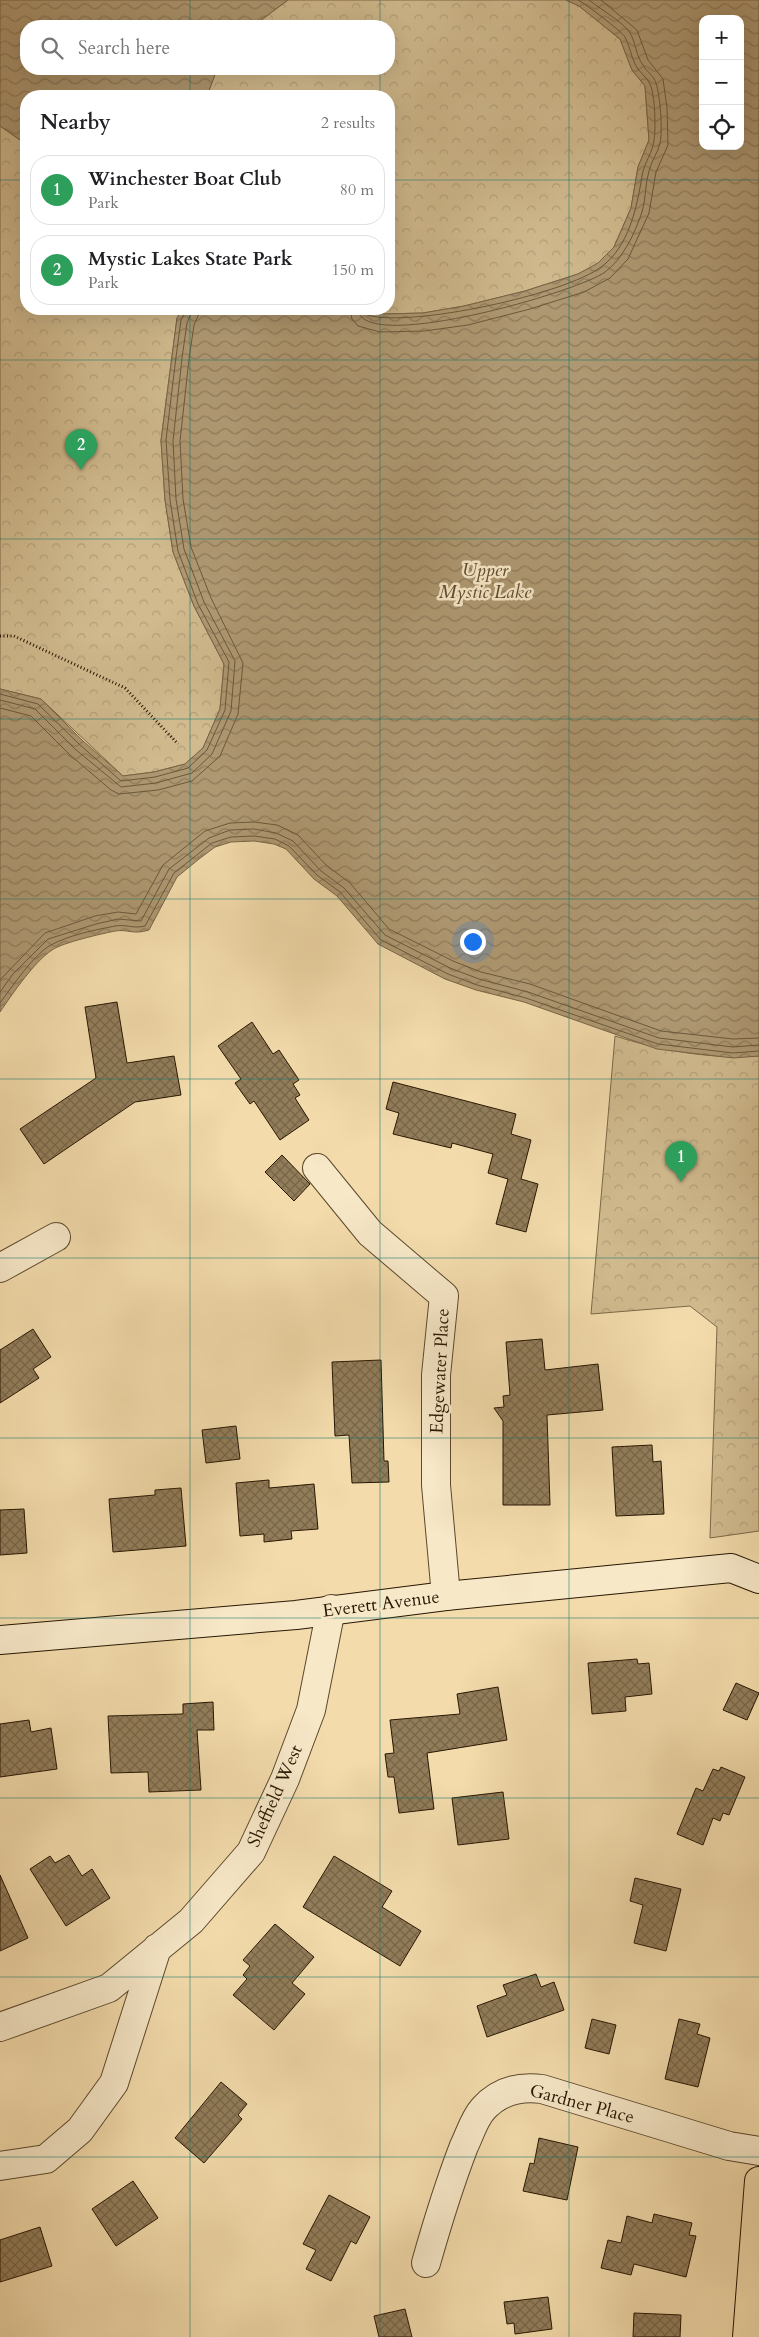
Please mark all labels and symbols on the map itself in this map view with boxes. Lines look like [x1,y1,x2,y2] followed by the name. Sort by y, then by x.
[65,429,97,470] pin: 2
[439,557,532,605] water label: Upper Mystic Lake
[460,929,486,955] your location
[665,1141,697,1182] pin: 1
[424,1308,456,1434] street label: Edgewater Place
[321,1584,441,1624] street label: Everett Avenue
[241,1741,309,1851] street label: Sheffield West
[527,2078,637,2130] street label: Gardner Place

